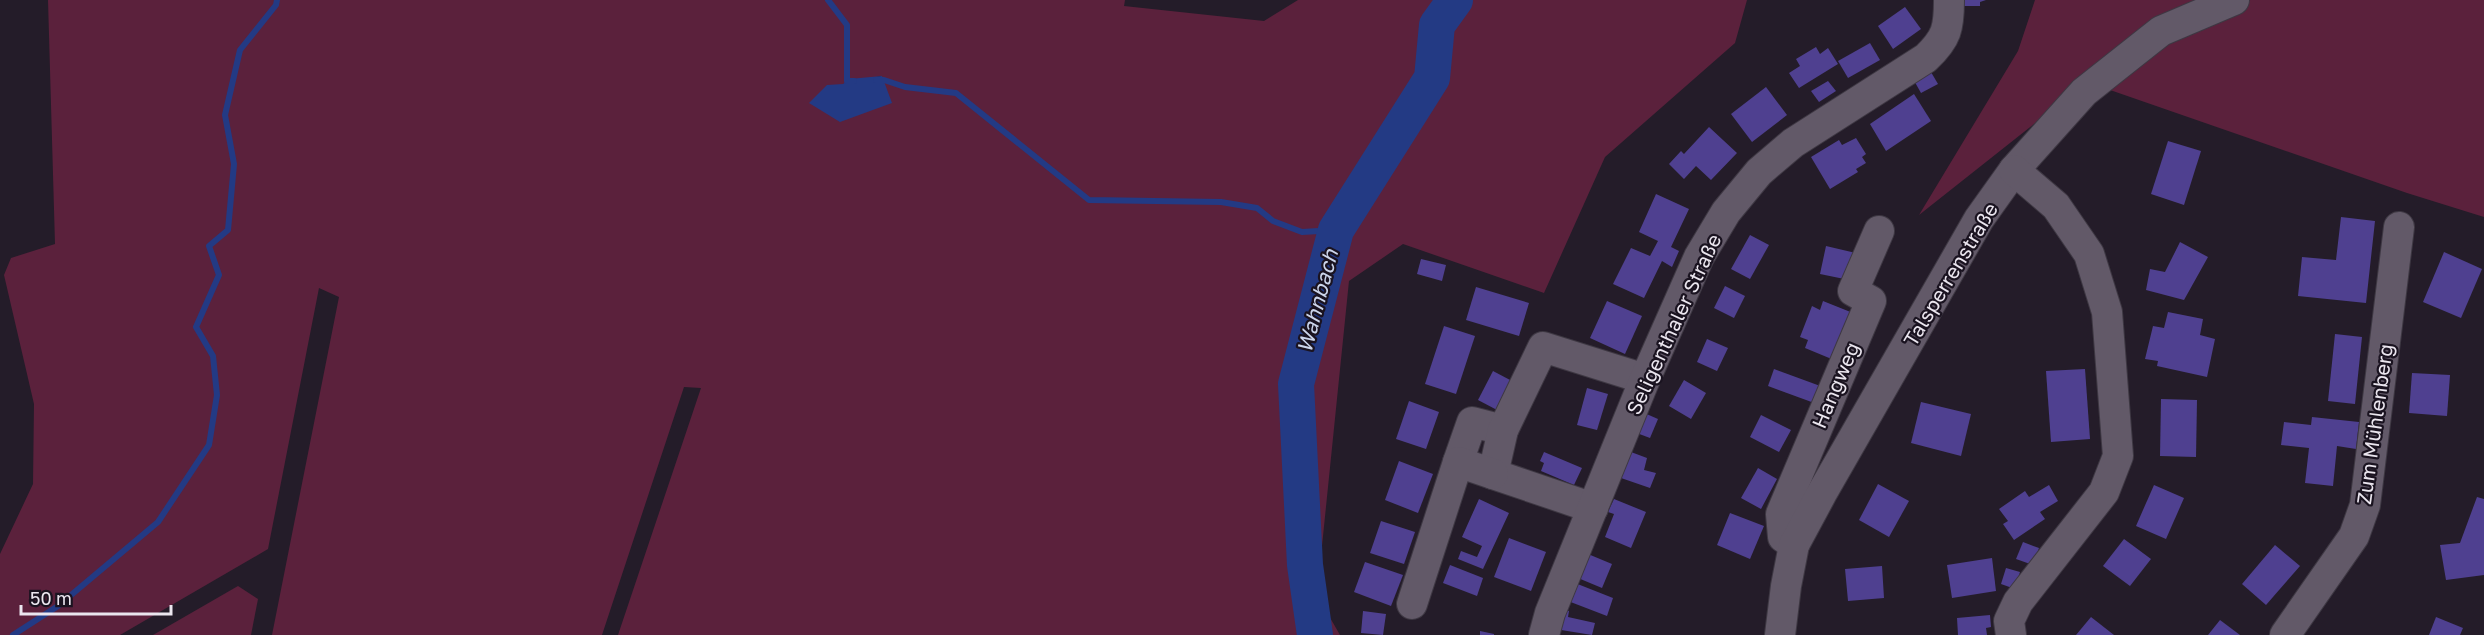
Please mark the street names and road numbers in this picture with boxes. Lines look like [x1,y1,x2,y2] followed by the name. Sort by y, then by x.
[1898,198,2002,350] street label: Talsperrenstraße
[1621,230,1725,418] street label: Seligenthaler Straße
[1806,338,1864,432] street label: Hangweg
[2351,342,2397,506] street label: Zum Mühlenberg

